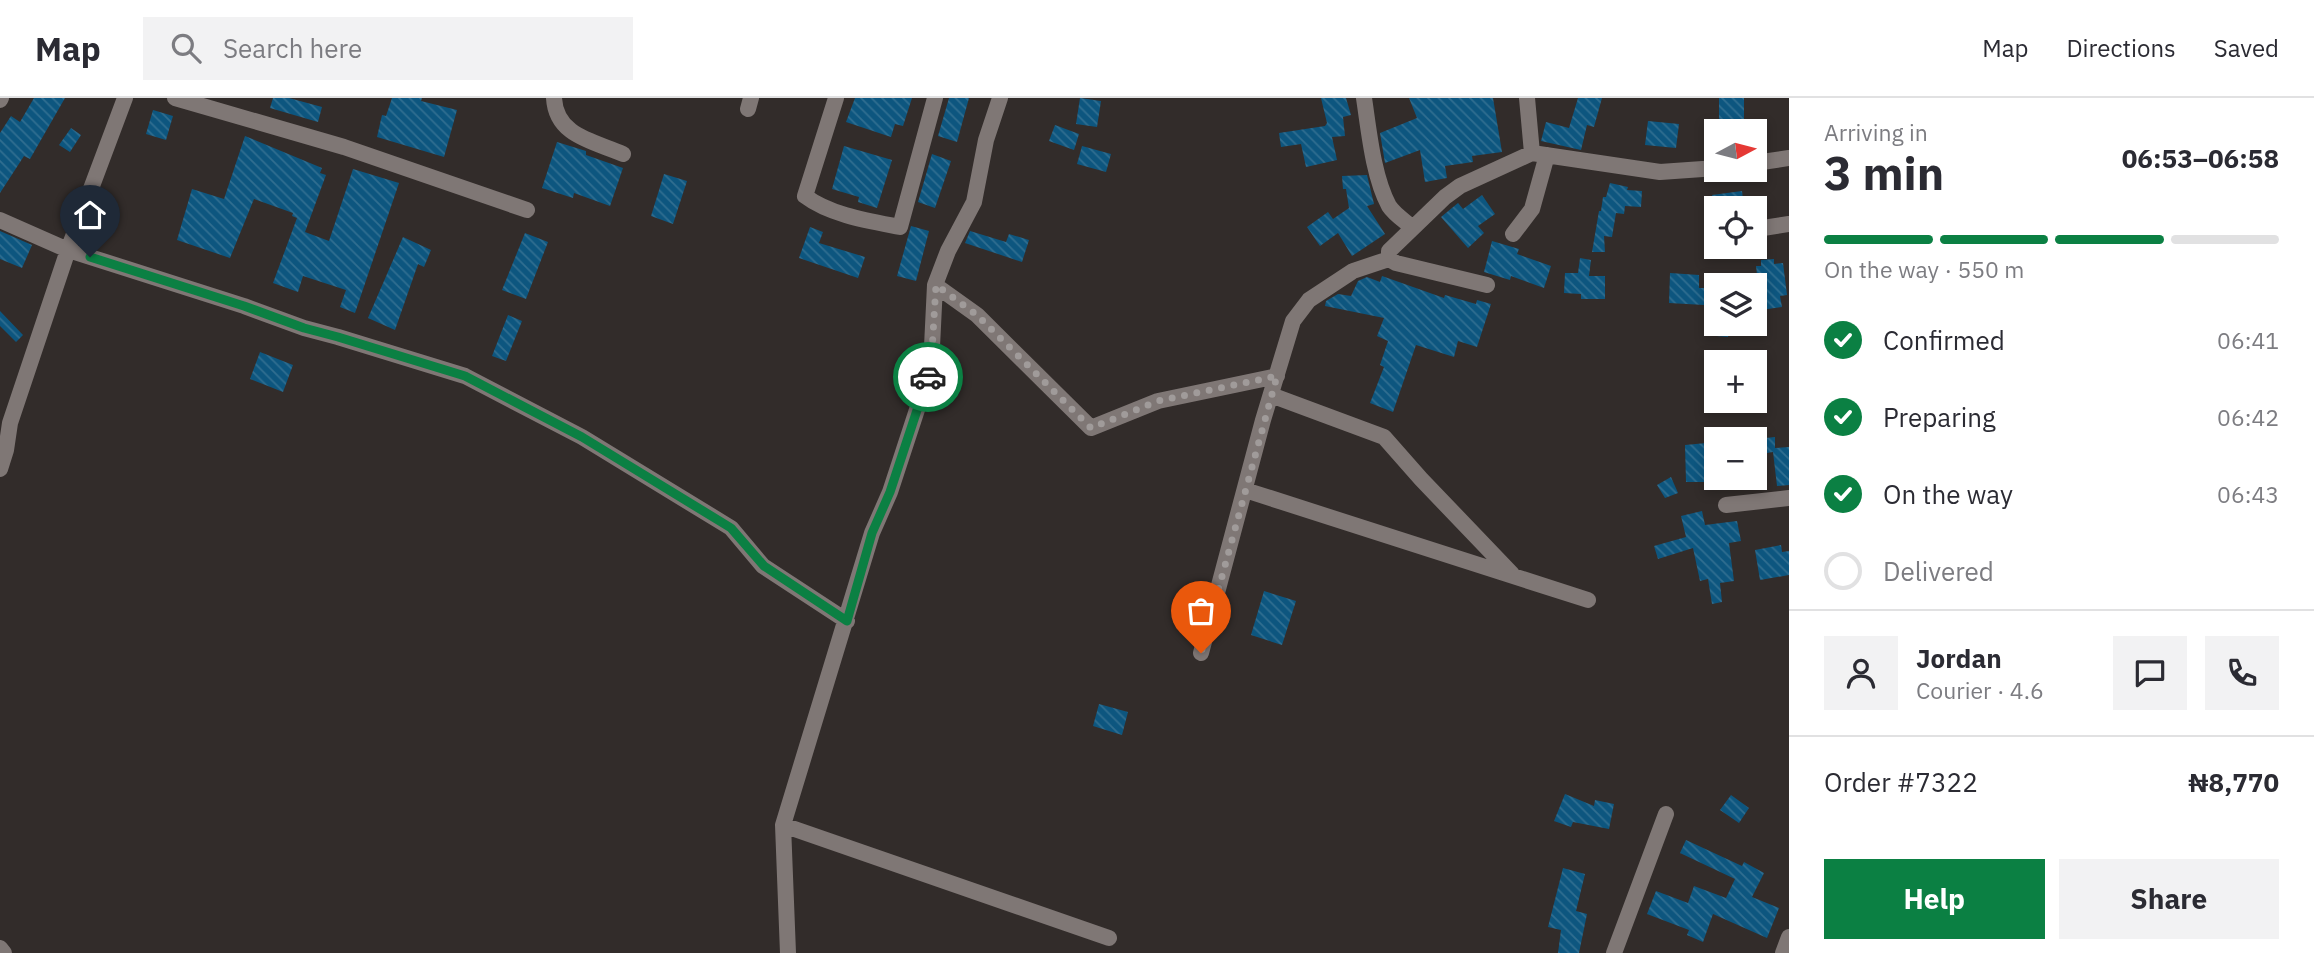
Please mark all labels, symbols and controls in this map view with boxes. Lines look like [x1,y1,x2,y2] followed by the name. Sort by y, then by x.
[143,17,633,80] search box
[35,27,101,70] text: Map
[167,29,205,67] icon: search
[223,31,362,65] text: Search here
[1982,32,2028,64] text: Map
[2066,32,2176,64] text: Directions
[2214,32,2279,64] text: Saved
[1824,117,1928,147] text: Arriving in
[1704,119,1768,182] north arrow
[1704,119,1767,490] map controls
[2122,141,2279,175] text: 06:53–06:58
[1824,143,1944,203] text: 3 min
[60,185,120,257] pin
[71,196,109,234] icon: home
[1704,196,1767,259] button: locate
[1824,254,2024,284] text: On the way · 550 m
[1704,273,1767,336] button: layers
[1824,321,1862,359] icon: check
[1883,323,2005,357] text: Confirmed
[2217,325,2279,355] text: 06:41
[893,342,963,412] courier
[1704,350,1767,413] button: +
[909,358,947,396] icon: car
[1824,398,1862,436] icon: check
[1883,400,1996,434] text: Preparing
[2217,402,2279,432] text: 06:42
[1704,427,1767,490] button: −
[1824,475,1862,513] icon: check
[1883,477,2013,511] text: On the way
[2217,479,2279,509] text: 06:43
[1883,554,1994,588] text: Delivered
[1171,581,1231,653] pin
[1182,592,1220,630] icon: bag
[1824,636,1898,710] button: person
[2113,636,2187,710] button: chat
[2205,636,2279,710] button: phone
[1916,641,2002,675] text: Jordan
[1916,675,2044,705] text: Courier · 4.6
[1824,765,1978,799] text: Order #7322
[2188,765,2279,799] text: ₦8,770
[1824,859,2045,939] button: Help
[2059,859,2279,939] button: Share

